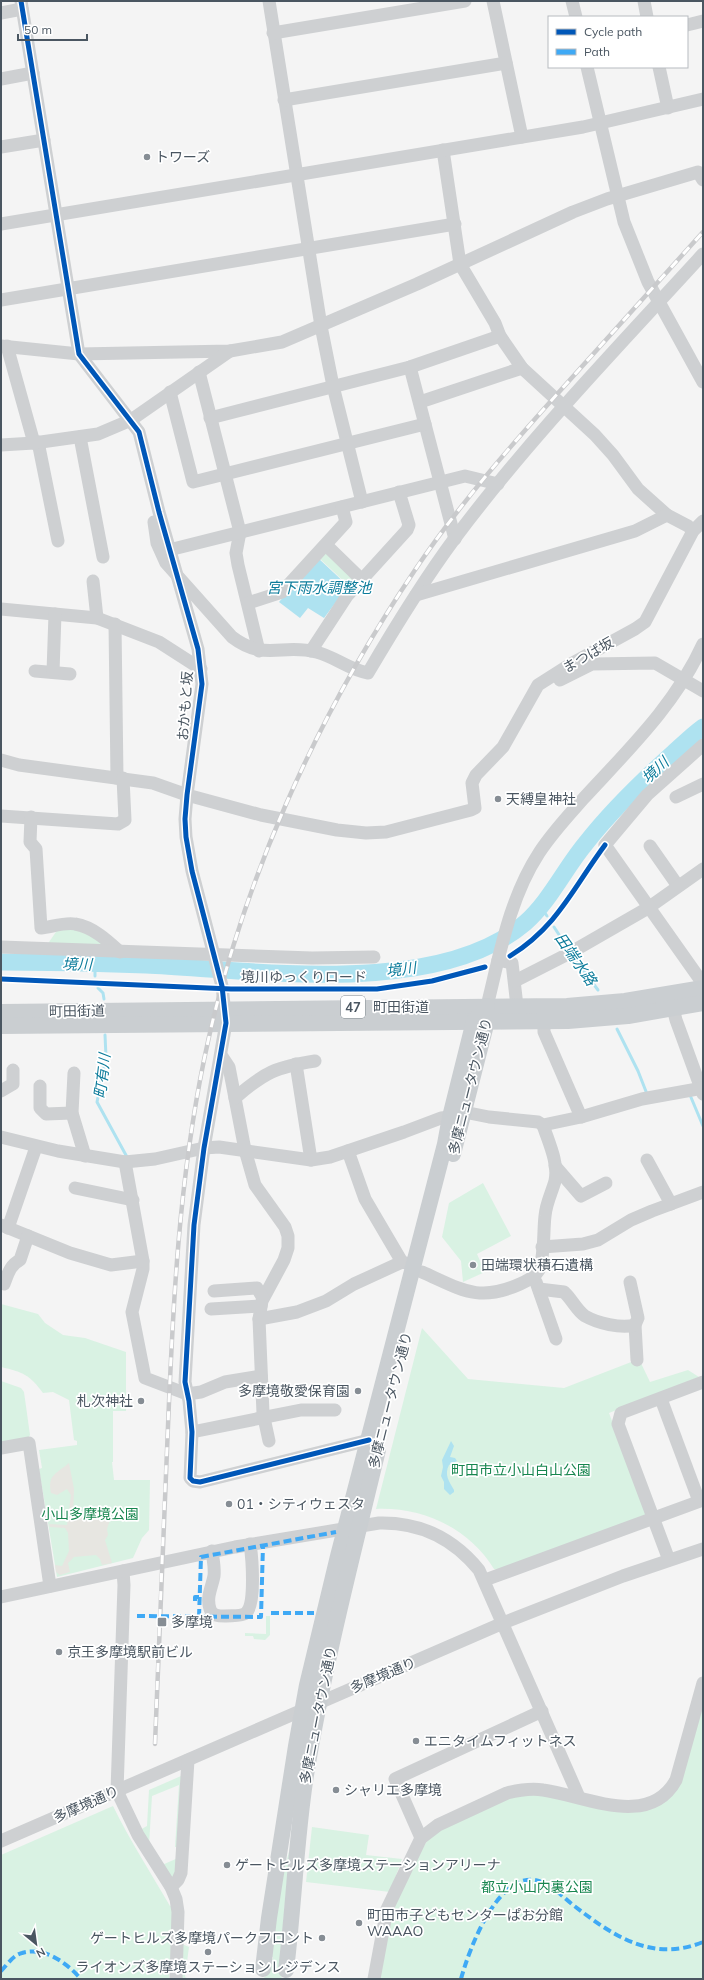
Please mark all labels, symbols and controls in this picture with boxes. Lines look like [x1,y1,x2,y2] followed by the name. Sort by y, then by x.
[18,16,87,42] scale bar
[548,16,688,68] legend
[24,22,52,37] text: 50 m
[584,24,642,39] text: Cycle path
[584,44,610,59] text: Path
[155,148,210,166] place label: トワーズ
[142,152,152,162] marker: トワーズ
[266,578,373,597] water label: 宮下雨水調整池
[559,633,617,677] street label: まつば坂
[174,671,196,741] street label: おかもと坂
[638,751,674,787] water label: 境川
[506,790,576,808] place label: 天縛皇神社
[493,794,503,804] marker: 天縛皇神社
[551,929,602,991] water label: 田端水路
[62,954,94,974] water label: 境川
[385,957,419,980] water label: 境川
[241,968,367,986] street label: 境川ゆっくりロード
[341,996,365,1018] road number: 47
[373,998,429,1016] street label: 町田街道
[49,1002,105,1020] street label: 町田街道
[444,1016,496,1156] street label: 多摩ニュータウン通り
[90,1051,114,1099] water label: 町有川
[481,1256,593,1274] place label: 田端環状積石遺構
[468,1260,478,1270] marker: 田端環状積石遺構
[364,1330,416,1470] street label: 多摩ニュータウン通り
[238,1382,350,1400] place label: 多摩境敬愛保育園
[353,1386,363,1396] marker: 多摩境敬愛保育園
[77,1392,133,1410] place label: 札次神社
[136,1396,146,1406] marker: 札次神社
[451,1461,591,1479] park label: 町田市立小山白山公園
[237,1495,365,1513] place label: 01・シティウェスタ
[224,1499,234,1509] marker: 01・シティウェスタ
[41,1505,139,1523] park label: 小山多摩境公園
[171,1613,213,1631] place label: 多摩境
[156,1616,168,1628] marker: 多摩境
[67,1643,193,1661] place label: 京王多摩境駅前ビル
[296,1645,340,1785] street label: 多摩ニュータウン通り
[54,1647,64,1657] marker: 京王多摩境駅前ビル
[347,1653,419,1697] street label: 多摩境通り
[424,1732,577,1750] place label: エニタイムフィットネス
[411,1736,421,1746] marker: エニタイムフィットネス
[344,1781,442,1799] place label: シャリエ多摩境
[50,1782,122,1826] street label: 多摩境通り
[331,1785,341,1795] marker: シャリエ多摩境
[235,1856,501,1874] place label: ゲートヒルズ多摩境ステーションアリーナ
[222,1860,232,1870] marker: ゲートヒルズ多摩境ステーションアリーナ
[481,1878,593,1896] park label: 都立小山内裏公園
[367,1906,563,1940] place label: 町田市子どもセンターぱお分館 WAAAO
[354,1918,364,1928] marker: 町田市子どもセンターぱお分館 WAAAO
[16,1924,56,1964] north arrow
[90,1929,314,1947] place label: ゲートヒルズ多摩境パークフロント
[317,1933,327,1943] marker: ゲートヒルズ多摩境パークフロント
[34,1945,48,1961] text: N
[203,1947,213,1957] marker: ライオンズ多摩境ステーションレジデンス
[75,1958,341,1976] place label: ライオンズ多摩境ステーションレジデンス

